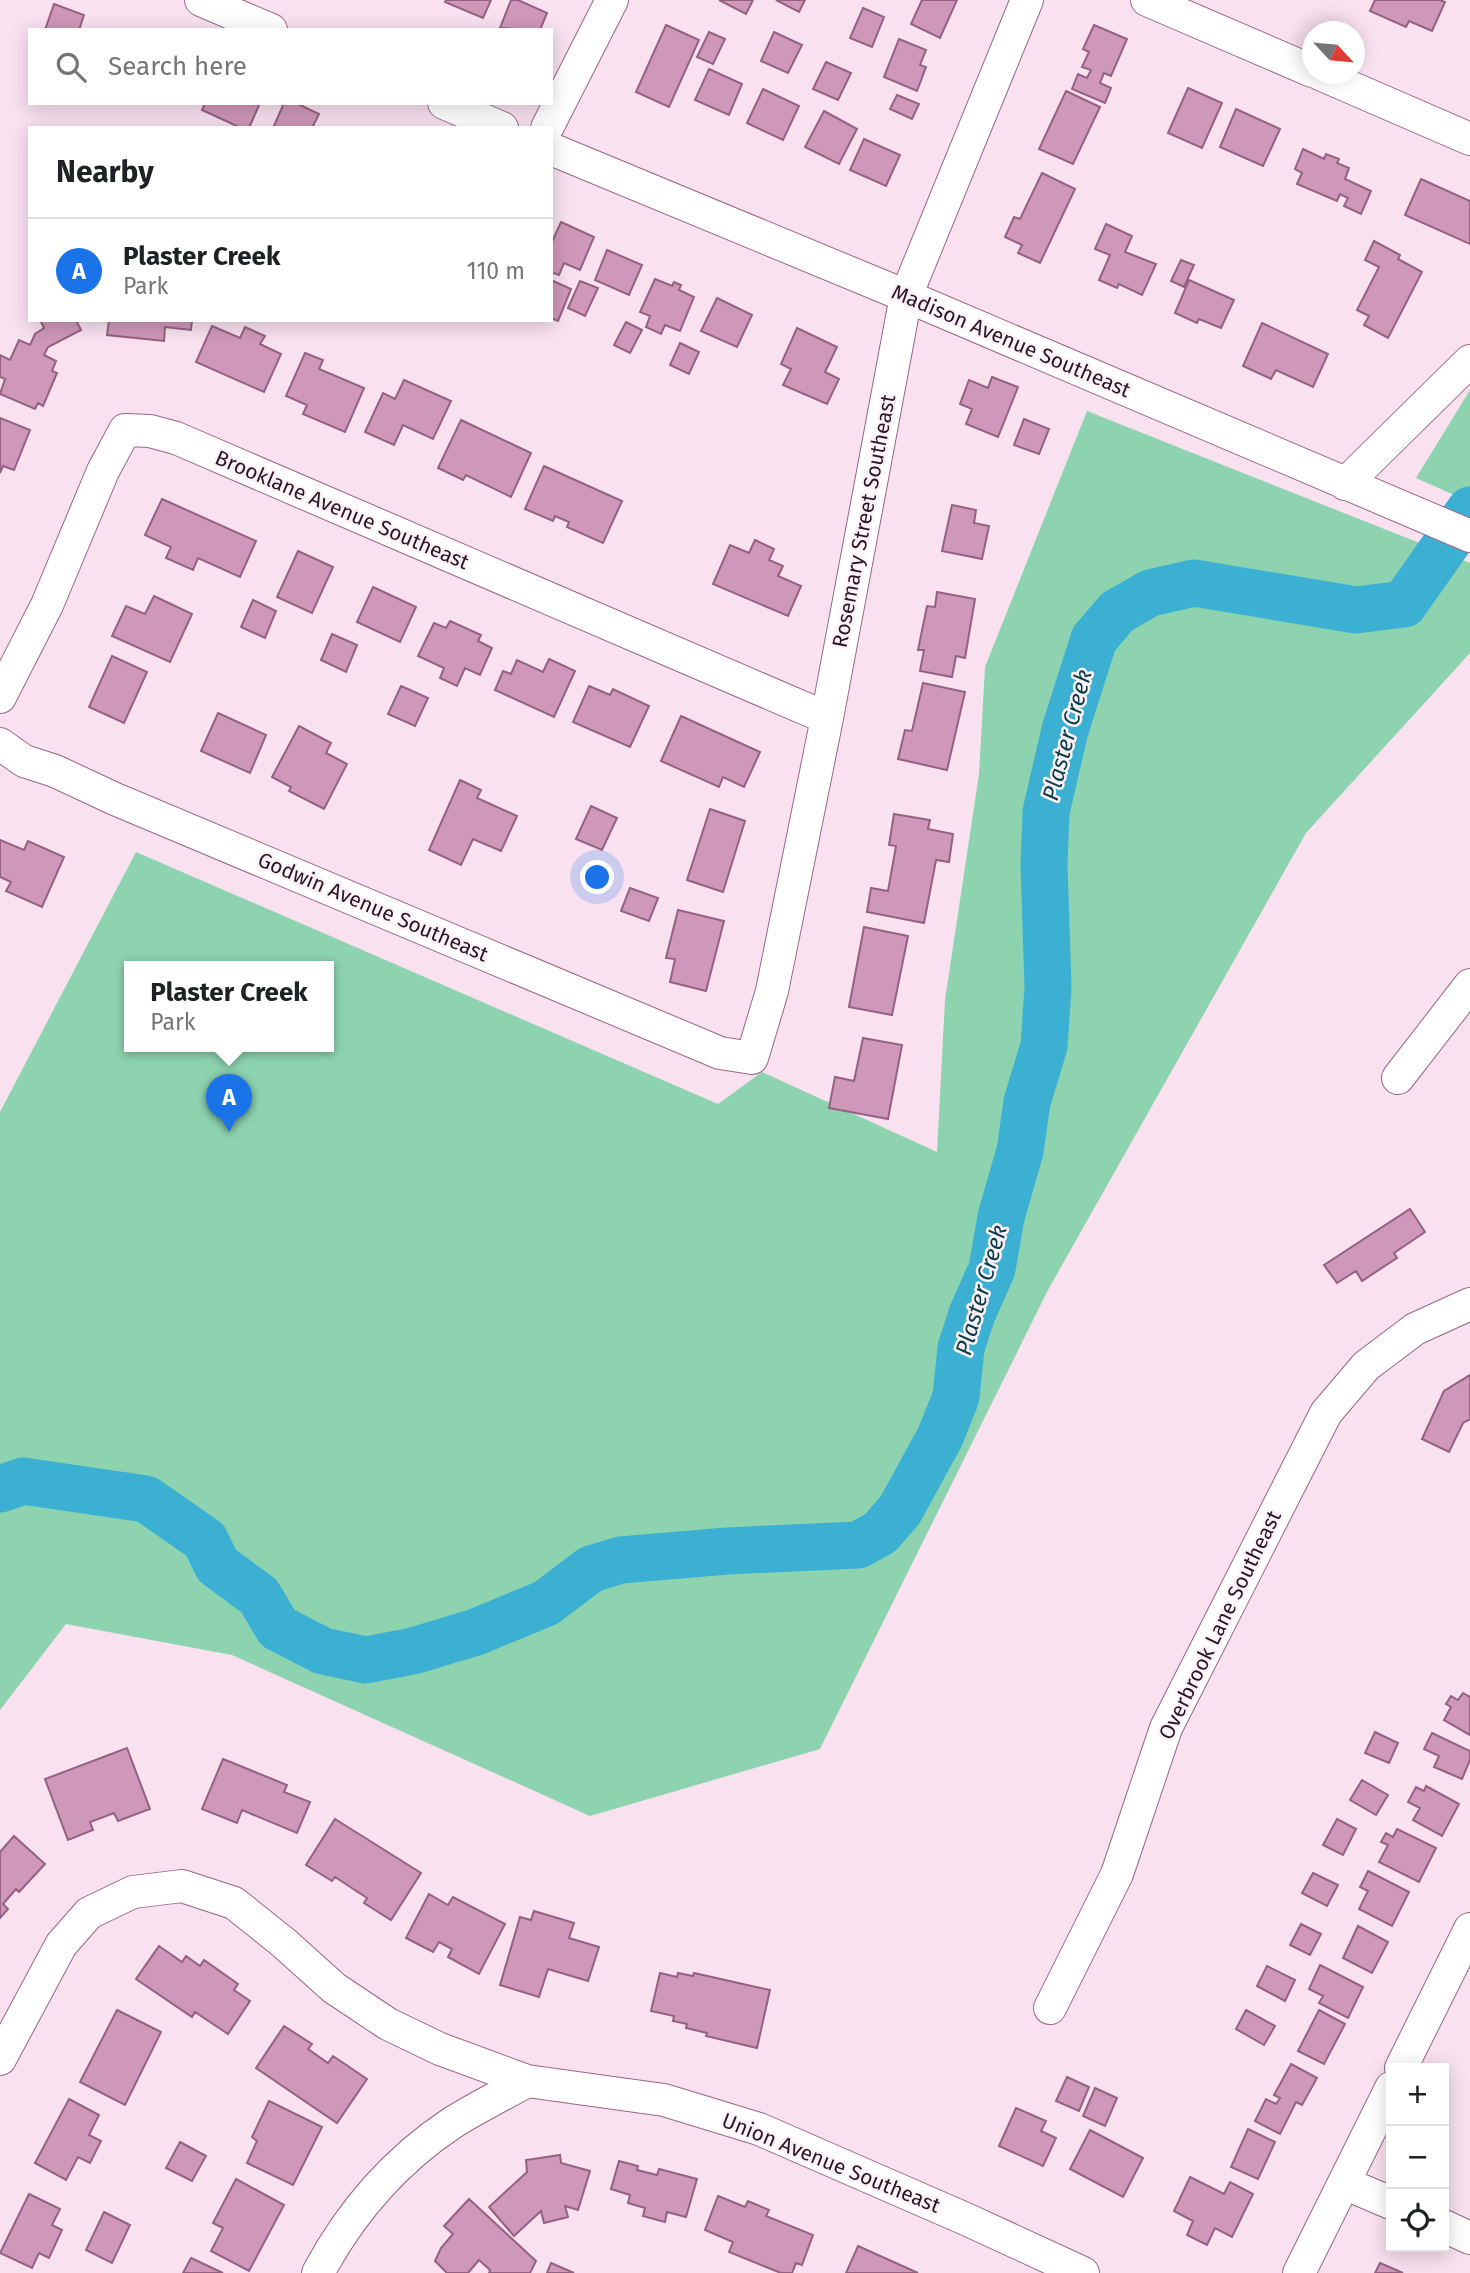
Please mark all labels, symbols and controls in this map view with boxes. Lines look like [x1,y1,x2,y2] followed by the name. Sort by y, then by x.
[1302,21,1365,84] north arrow
[28,28,553,105] search box
[52,48,90,86] icon: search
[108,51,247,82] text: Search here
[56,154,154,190] text: Nearby
[123,241,280,272] text: Plaster Creek
[72,257,86,285] text: A
[467,257,525,285] text: 110 m
[123,272,168,300] text: Park
[888,279,1135,403] street label: Madison Avenue Southeast
[827,392,901,650] street label: Rosemary Street Southeast
[211,445,473,576] street label: Brooklane Avenue Southeast
[1036,667,1098,803] water label: Plaster Creek
[254,847,493,968] street label: Godwin Avenue Southeast
[580,860,614,894] your location
[124,961,334,1052] popup
[150,977,308,1008] text: Plaster Creek
[150,1008,196,1036] text: Park
[206,1074,252,1132] pin: A
[949,1222,1013,1358] water label: Plaster Creek
[1153,1506,1287,1744] street label: Overbrook Lane Southeast
[1386,2063,1449,2252] map controls
[1386,2063,1449,2126] button: +
[718,2107,944,2219] street label: Union Avenue Southeast
[1386,2126,1449,2189] button: −
[1386,2189,1449,2252] button: locate

